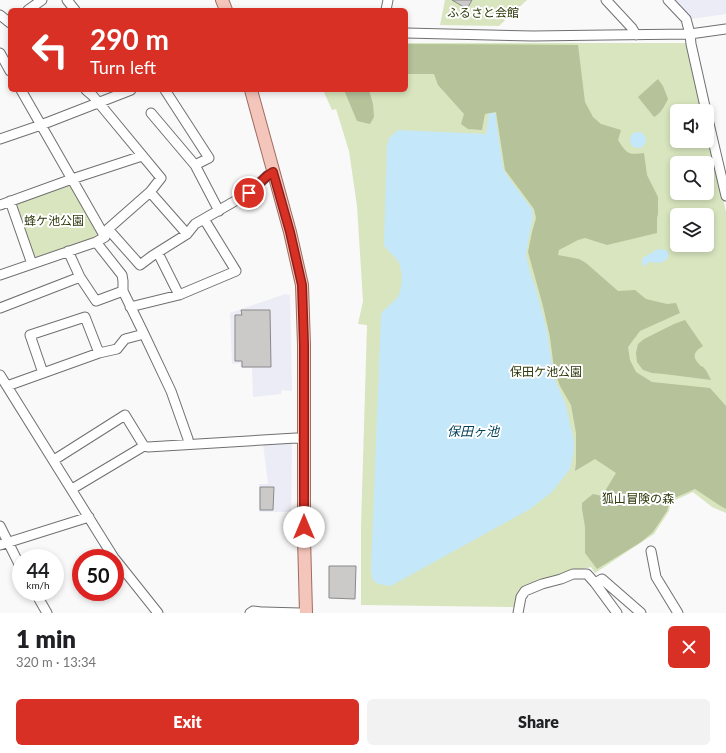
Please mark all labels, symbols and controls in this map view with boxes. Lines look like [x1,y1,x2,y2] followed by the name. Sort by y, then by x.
[447,5,519,20] park label: ふるさと会館
[90,22,169,56] text: 290 m
[24,24,76,76] icon: left
[90,56,156,78] text: Turn left
[670,104,714,252] map controls
[670,104,714,148] button: sound
[670,156,714,200] button: search
[232,176,266,210] pin
[238,182,260,204] icon: arrive
[670,208,714,252] button: layers
[24,213,84,228] park label: 蜂ケ池公園
[510,364,582,379] park label: 保田ケ池公園
[447,423,501,439] water label: 保田ヶ池
[602,491,674,506] park label: 狐山冒険の森
[283,506,325,548] position arrow
[72,549,124,601] speed limit sign: 50
[26,558,50,582] text: 44
[26,579,50,591] text: km/h
[16,624,76,653] text: 1 min
[668,626,710,668] button: close
[16,654,96,670] text: 320 m · 13:34
[16,699,359,745] button: Exit
[367,699,710,745] button: Share

